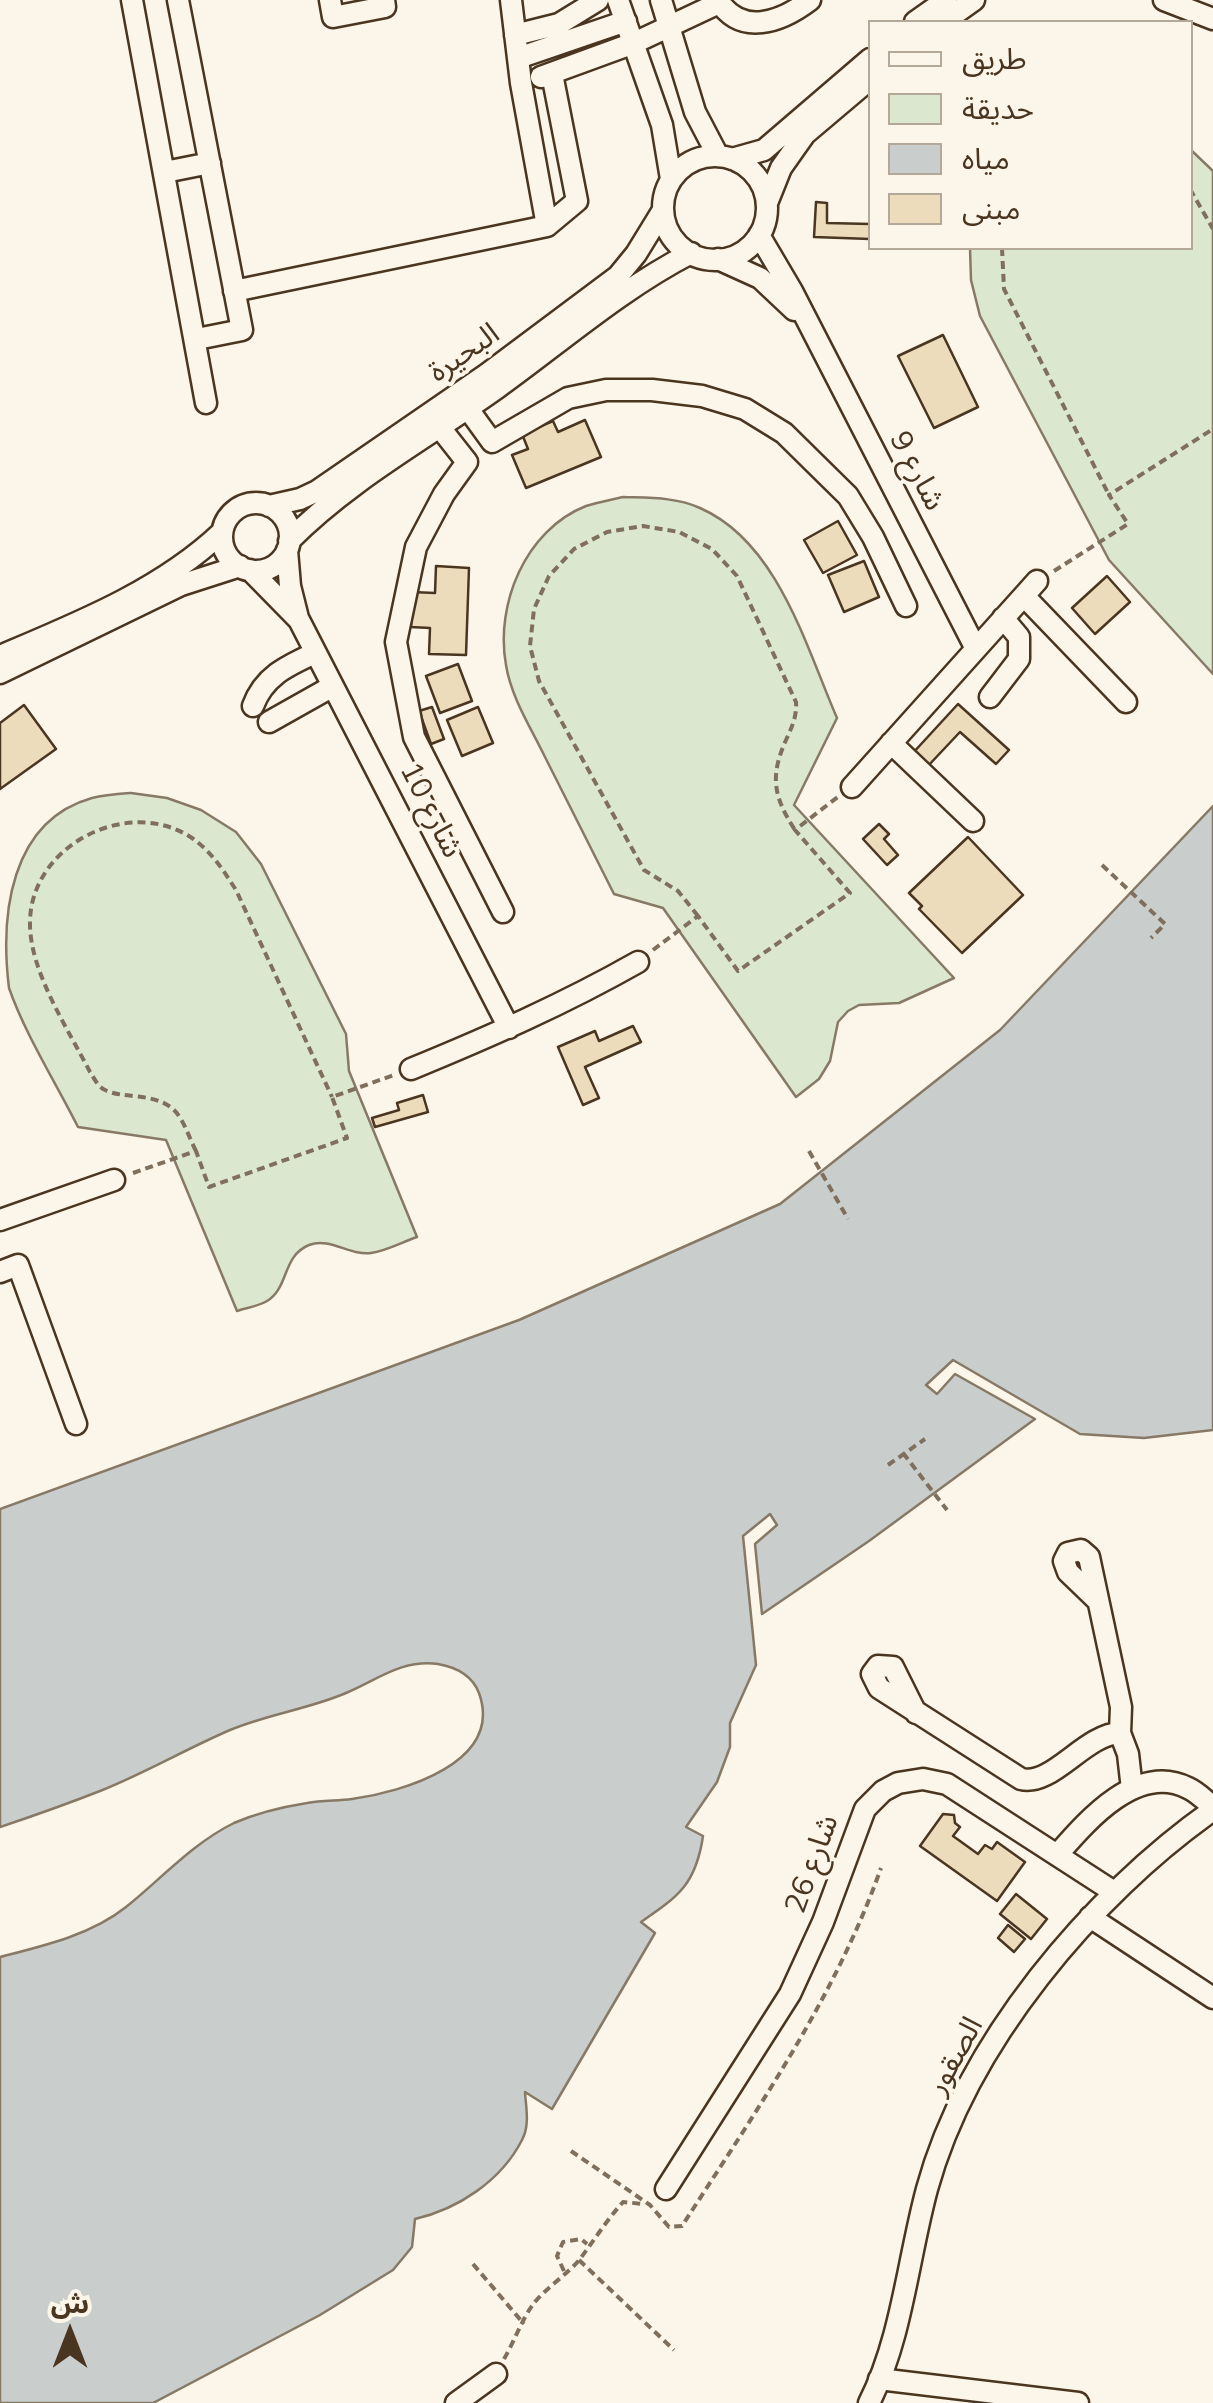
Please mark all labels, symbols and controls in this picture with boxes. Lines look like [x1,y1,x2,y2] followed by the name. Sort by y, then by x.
[868,20,1193,250] legend
[962,39,1027,77] text: طريق
[962,89,1034,127] text: حديقة
[962,139,1010,177] text: مياه
[962,189,1020,227] text: مبنى
[422,316,506,390] street label: البحيرة
[881,425,953,517] street label: شارع 9
[392,756,470,864] street label: شارع 10
[778,1810,846,1918] street label: شارع 26
[919,2011,991,2101] street label: الصقور
[20,2283,120,2383] north arrow
[51,2285,89,2320] text: ش

